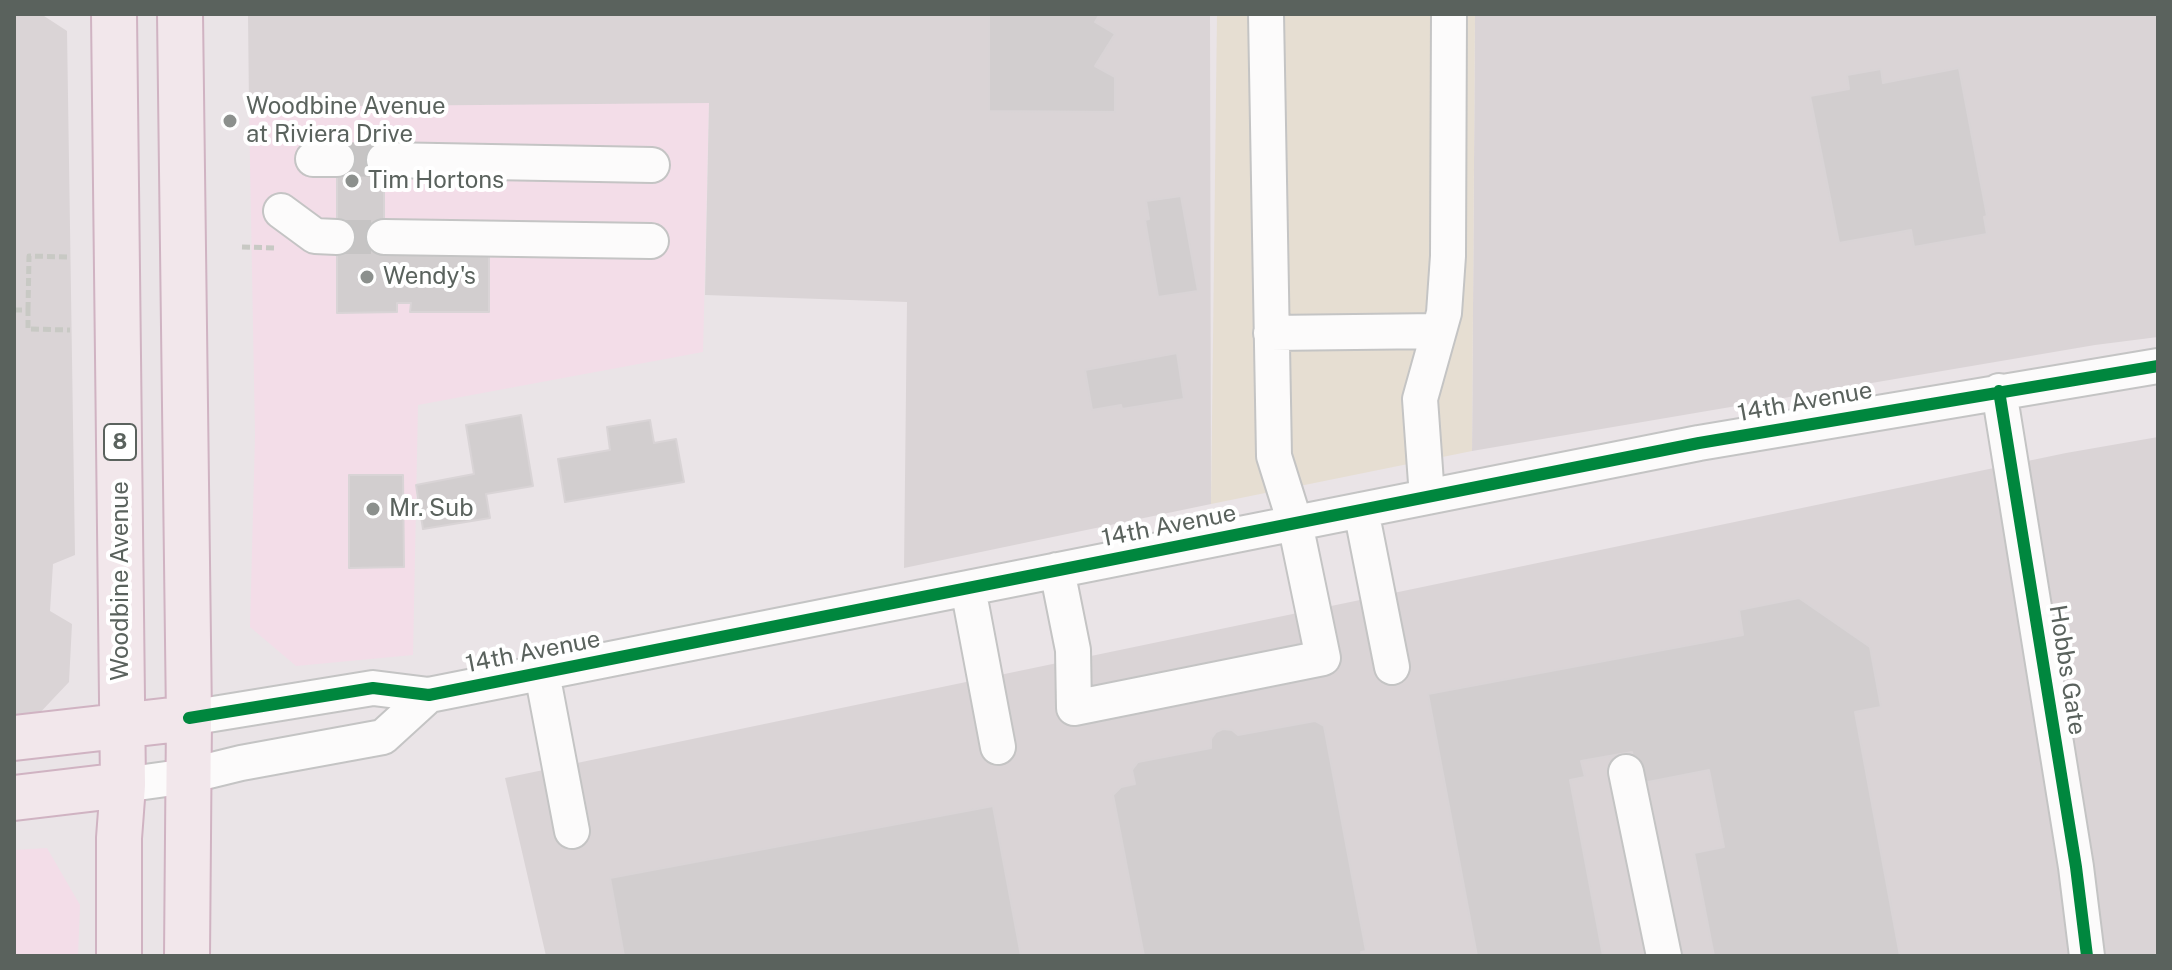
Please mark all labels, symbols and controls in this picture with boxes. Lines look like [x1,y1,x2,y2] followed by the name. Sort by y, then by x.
[246,93,446,149] place label: Woodbine Avenue at Riviera Drive
[221,112,239,130] marker: Woodbine Avenue at Riviera Drive
[368,167,504,195] place label: Tim Hortons
[343,172,361,190] marker: Tim Hortons
[383,263,476,291] place label: Wendy's
[358,268,376,286] marker: Wendy's
[1735,376,1875,428] street label: 14th Avenue
[104,424,136,460] road number: 8
[107,481,135,681] street label: Woodbine Avenue
[389,495,474,523] place label: Mr. Sub
[1099,499,1239,553] street label: 14th Avenue
[364,500,382,518] marker: Mr. Sub
[2043,603,2091,737] street label: Hobbs Gate
[463,625,603,679] street label: 14th Avenue

